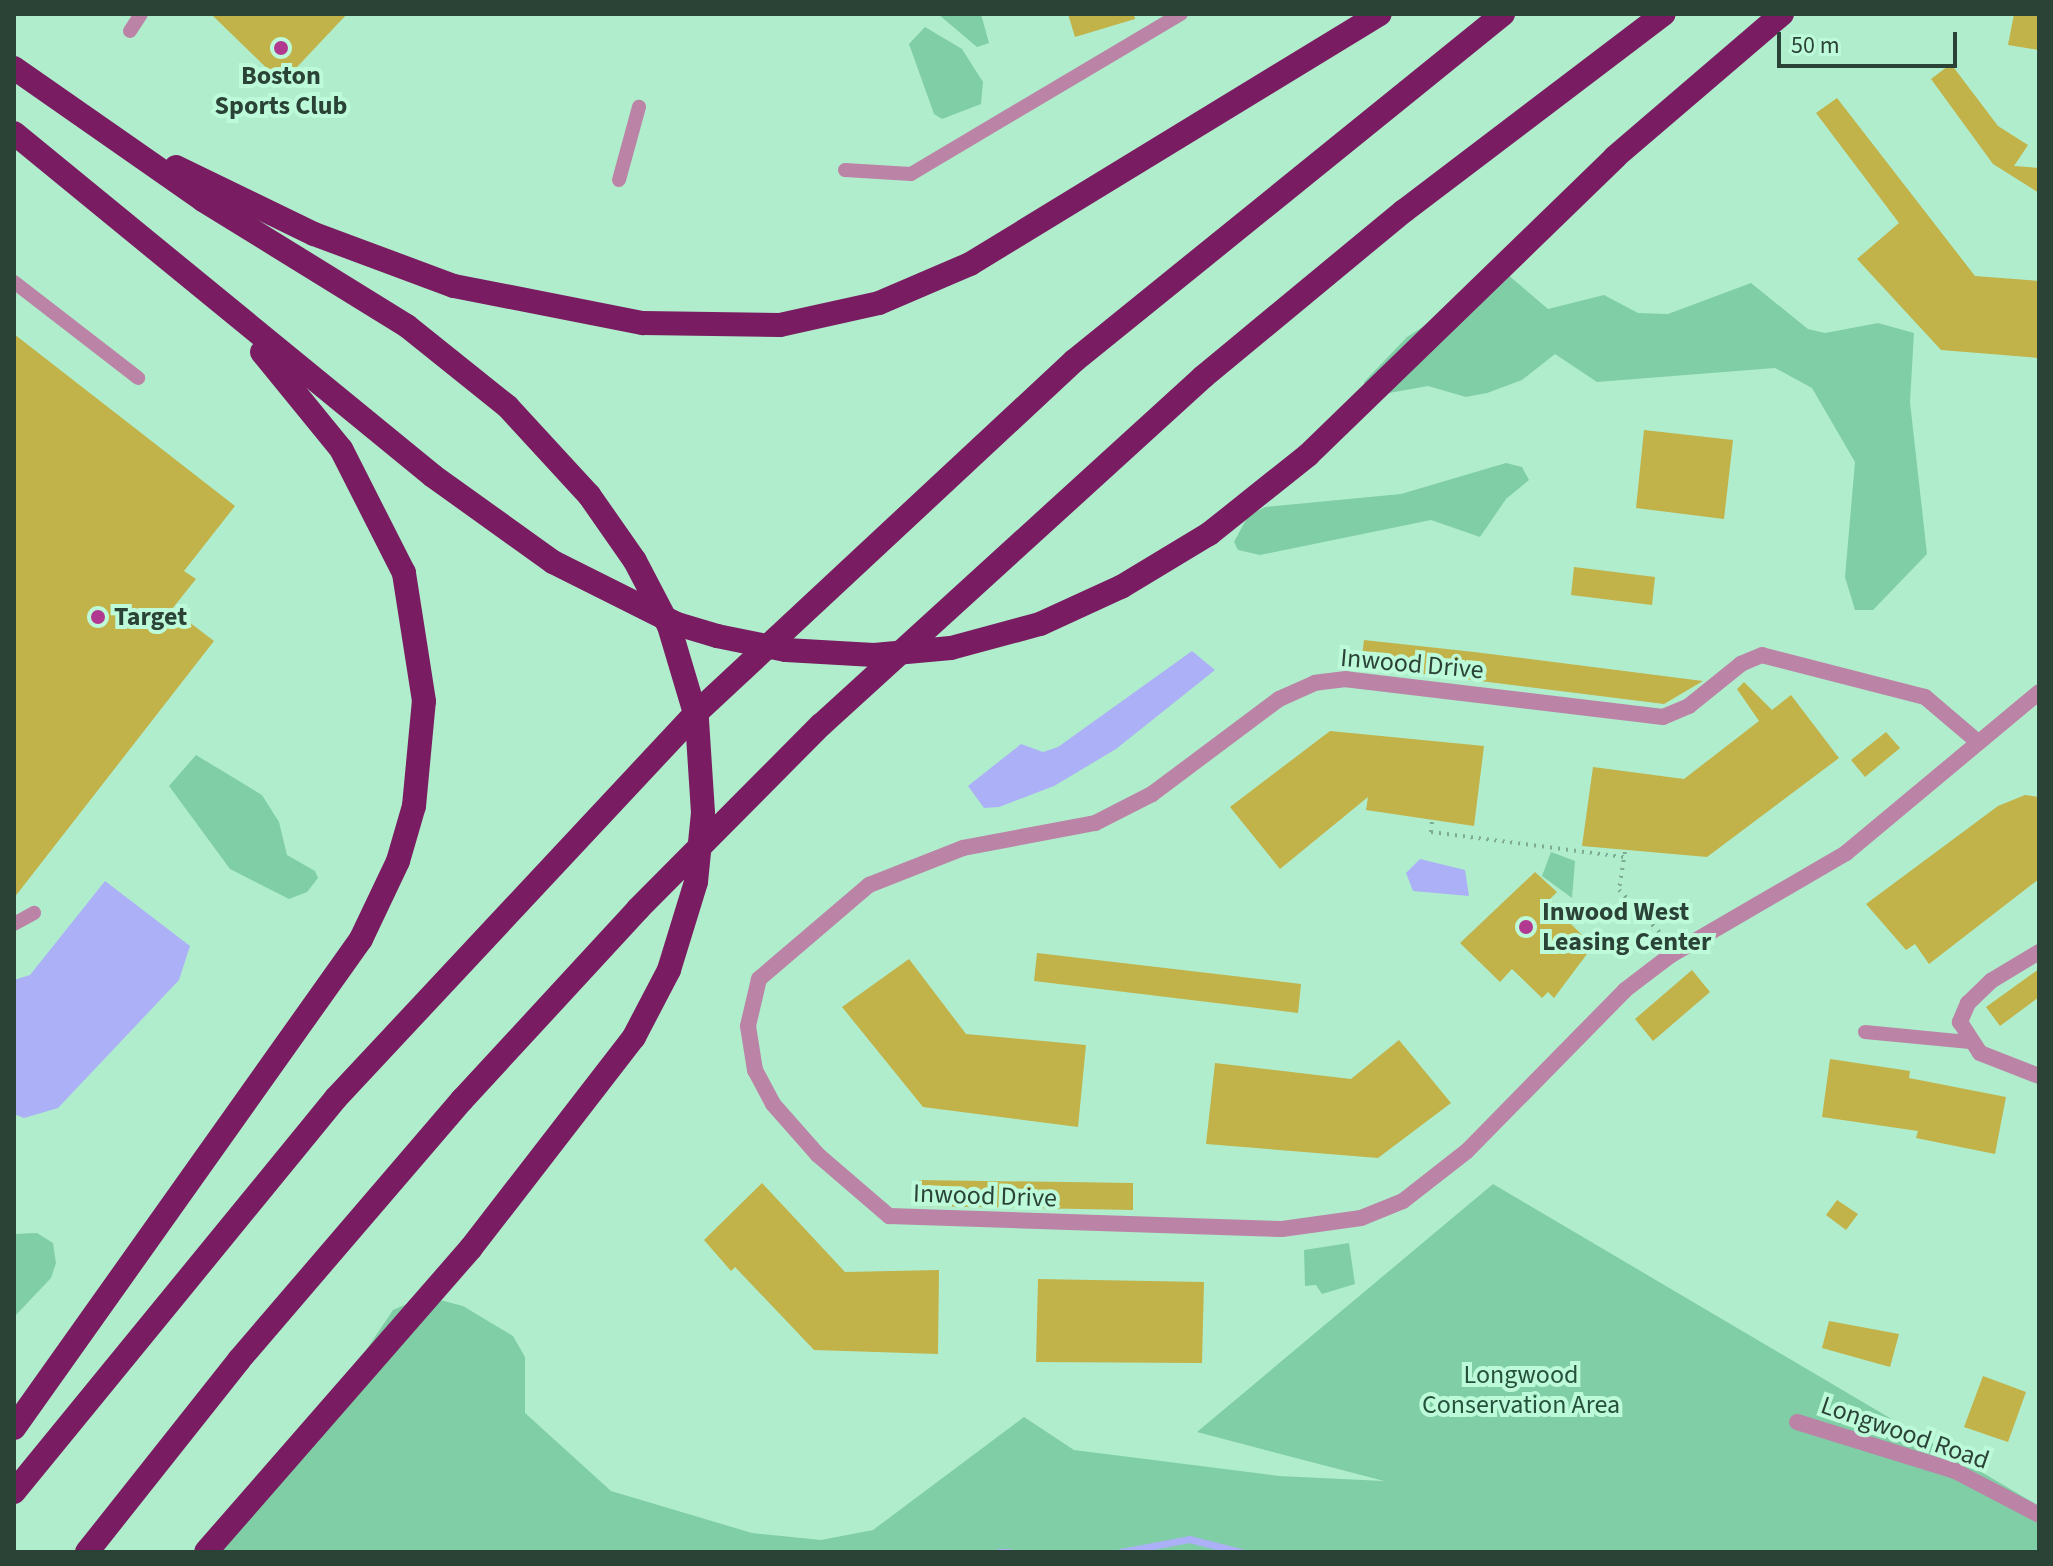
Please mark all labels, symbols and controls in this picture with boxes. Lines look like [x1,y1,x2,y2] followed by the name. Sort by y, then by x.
[1781,16,1961,66] scale bar
[1791,28,1840,63] text: 50 m
[272,39,290,57] marker: Boston Sports Club
[215,60,347,122] place label: Boston Sports Club
[114,601,187,633] place label: Target
[89,608,107,626] marker: Target
[1339,642,1485,686] street label: Inwood Drive
[1542,896,1711,958] place label: Inwood West Leasing Center
[1517,918,1535,936] marker: Inwood West Leasing Center
[913,1178,1057,1214] street label: Inwood Drive
[1422,1359,1620,1420] park label: Longwood Conservation Area
[1817,1390,1993,1476] street label: Longwood Road

